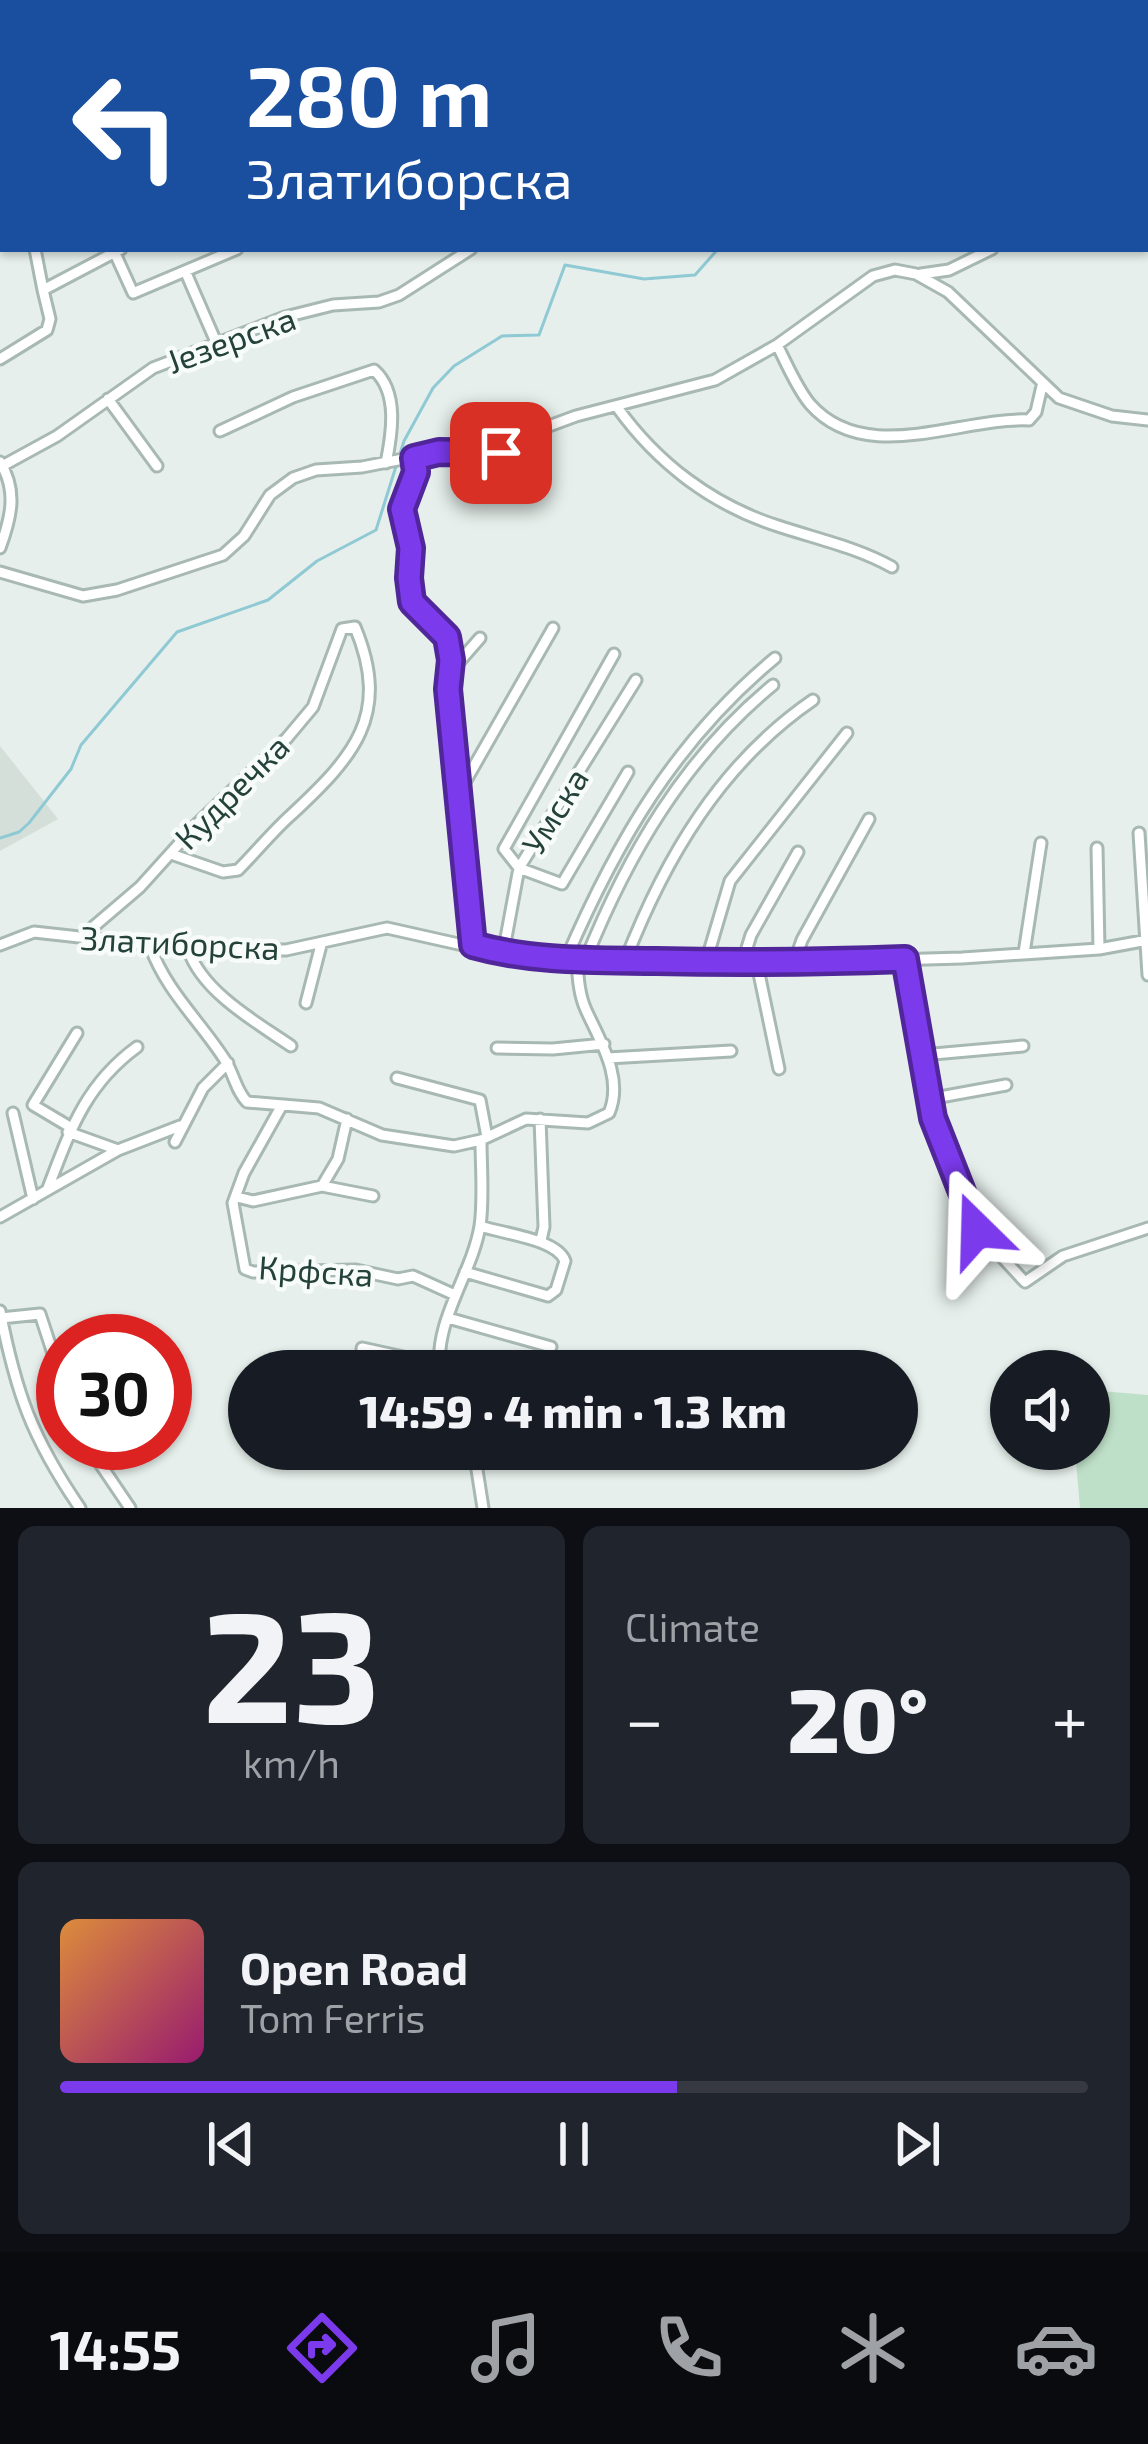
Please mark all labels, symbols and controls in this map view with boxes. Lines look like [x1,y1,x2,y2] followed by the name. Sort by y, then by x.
[246,43,492,144] text: 280 m
[48,48,204,204] icon: left
[246,145,573,210] text: Златиборска
[161,297,301,381] street label: Језерска
[450,402,552,504] pin
[468,420,534,486] icon: arrive
[166,726,298,858] street label: Кудречка
[512,760,596,861] street label: Умска
[79,917,281,967] street label: Златиборска
[914,1167,1040,1293] position arrow
[257,1246,375,1294] street label: Крфска
[36,1314,192,1470] speed limit sign: 30
[990,1350,1110,1470] map controls
[990,1350,1110,1470] button: sound
[359,1383,787,1437] text: 14:59 · 4 min · 1.3 km
[202,1567,381,1754] text: 23
[625,1603,760,1650] text: Climate
[787,1663,928,1771] text: 20°
[625,1678,664,1757] text: −
[1052,1678,1088,1757] text: +
[243,1739,340,1786] text: km/h
[240,1940,468,1994] text: Open Road
[240,1994,425,2041] text: Tom Ferris
[198,2111,264,2177] icon: previous
[541,2111,607,2177] icon: pause
[884,2111,950,2177] icon: next
[280,2306,364,2390] icon: directions
[464,2306,548,2390] icon: music
[647,2306,731,2390] icon: phone
[831,2306,915,2390] icon: climate
[1014,2306,1098,2390] icon: car
[50,2316,181,2381] text: 14:55

